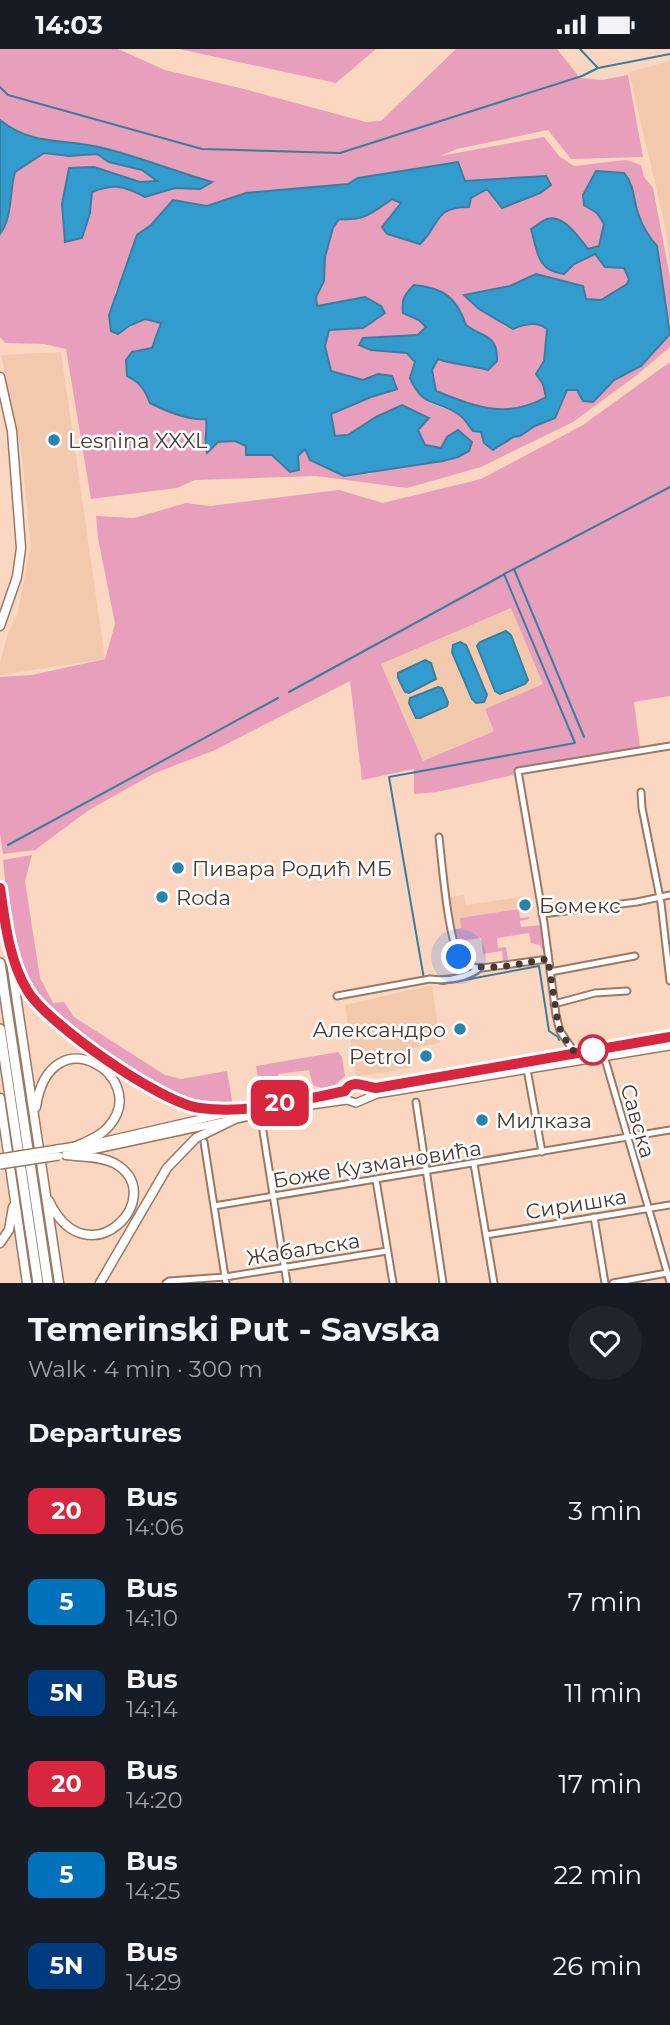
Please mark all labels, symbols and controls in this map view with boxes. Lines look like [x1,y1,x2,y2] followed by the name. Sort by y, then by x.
[35,9,103,41] text: 14:03
[68,428,208,453] place label: Lesnina XXXL
[46,432,62,448] marker: Lesnina XXXL
[192,856,392,881] place label: Пивара Родић МБ
[170,860,186,876] marker: Пивара Родић МБ
[176,885,231,910] place label: Roda
[154,889,170,905] marker: Roda
[539,893,621,918] place label: Бомекс
[517,897,533,913] marker: Бомекс
[441,939,476,974] your location
[313,1017,446,1042] place label: Александро
[452,1021,468,1037] marker: Александро
[578,1035,608,1065] unlabelled marker
[349,1044,412,1069] place label: Petrol
[418,1048,434,1064] marker: Petrol
[248,1080,312,1126] line badge: 20
[616,1081,660,1161] street label: Савска
[265,1088,295,1117] text: 20
[496,1108,592,1133] place label: Милказа
[474,1112,490,1128] marker: Милказа
[271,1135,483,1193] street label: Боже Кузмановића
[524,1184,628,1224] street label: Сиришка
[244,1228,362,1270] street label: Жабаљска
[568,1306,642,1380] button: heart
[28,1309,441,1349] text: Temerinski Put - Savska
[28,1355,263,1383] text: Walk · 4 min · 300 m
[28,1417,182,1449] text: Departures
[126,1481,178,1513] text: Bus
[568,1495,642,1527] text: 3 min
[51,1496,82,1525] text: 20
[126,1513,184,1541] text: 14:06
[126,1572,178,1604] text: Bus
[568,1586,642,1618] text: 7 min
[59,1587,74,1616] text: 5
[126,1604,178,1632] text: 14:10
[126,1663,178,1695] text: Bus
[564,1677,642,1709] text: 11 min
[50,1678,83,1707] text: 5N
[126,1695,178,1723] text: 14:14
[126,1754,178,1786] text: Bus
[558,1768,642,1800] text: 17 min
[51,1769,82,1798] text: 20
[126,1786,183,1814] text: 14:20
[126,1845,178,1877] text: Bus
[553,1859,642,1891] text: 22 min
[59,1860,74,1889] text: 5
[126,1877,181,1905] text: 14:25
[126,1936,178,1968] text: Bus
[552,1950,642,1982] text: 26 min
[50,1951,83,1980] text: 5N
[126,1968,182,1996] text: 14:29

